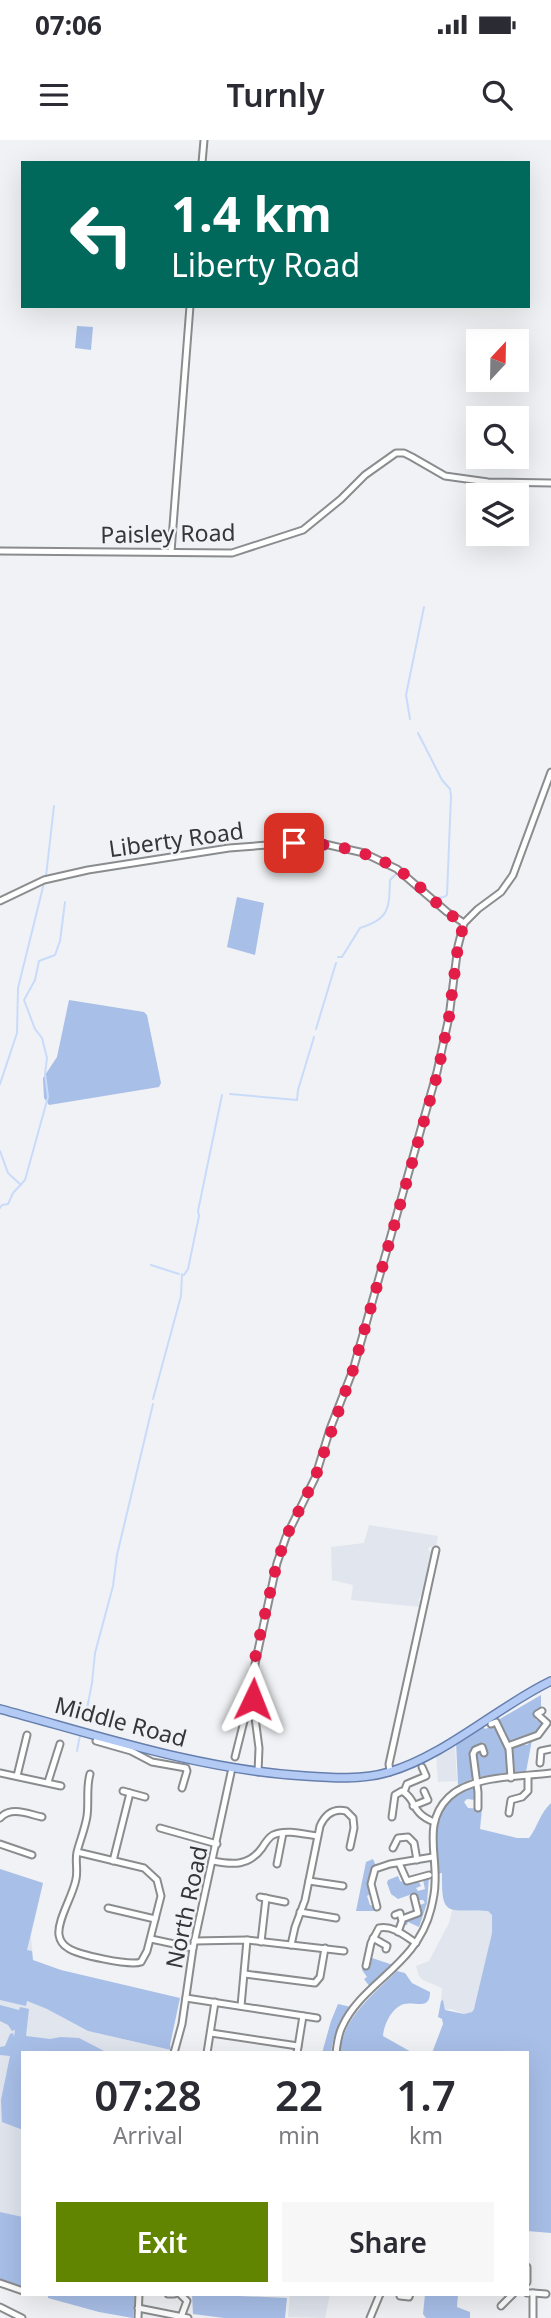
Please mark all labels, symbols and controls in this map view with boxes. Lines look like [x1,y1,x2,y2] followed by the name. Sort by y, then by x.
[35,7,102,43] text: 07:06
[227,73,324,116] text: Turnly
[35,76,73,114] icon: menu
[478,76,516,114] icon: search
[171,180,332,246] text: 1.4 km
[56,189,147,280] icon: left
[171,243,360,286] text: Liberty Road
[466,329,528,392] north arrow
[466,329,529,546] map controls
[466,406,529,469] button: search
[466,483,529,546] button: layers
[100,516,236,550] street label: Paisley Road
[264,813,324,873] pin
[106,814,246,864] street label: Liberty Road
[275,824,313,862] icon: arrive
[216,1662,290,1736] position arrow
[52,1688,190,1754] street label: Middle Road
[157,1843,215,1971] street label: North Road
[94,2066,202,2123] text: 07:28
[275,2066,323,2123] text: 22
[396,2066,456,2123] text: 1.7
[113,2119,183,2151] text: Arrival
[278,2119,320,2151] text: min
[409,2119,443,2151] text: km
[56,2202,268,2282] button: Exit
[282,2202,494,2282] button: Share

